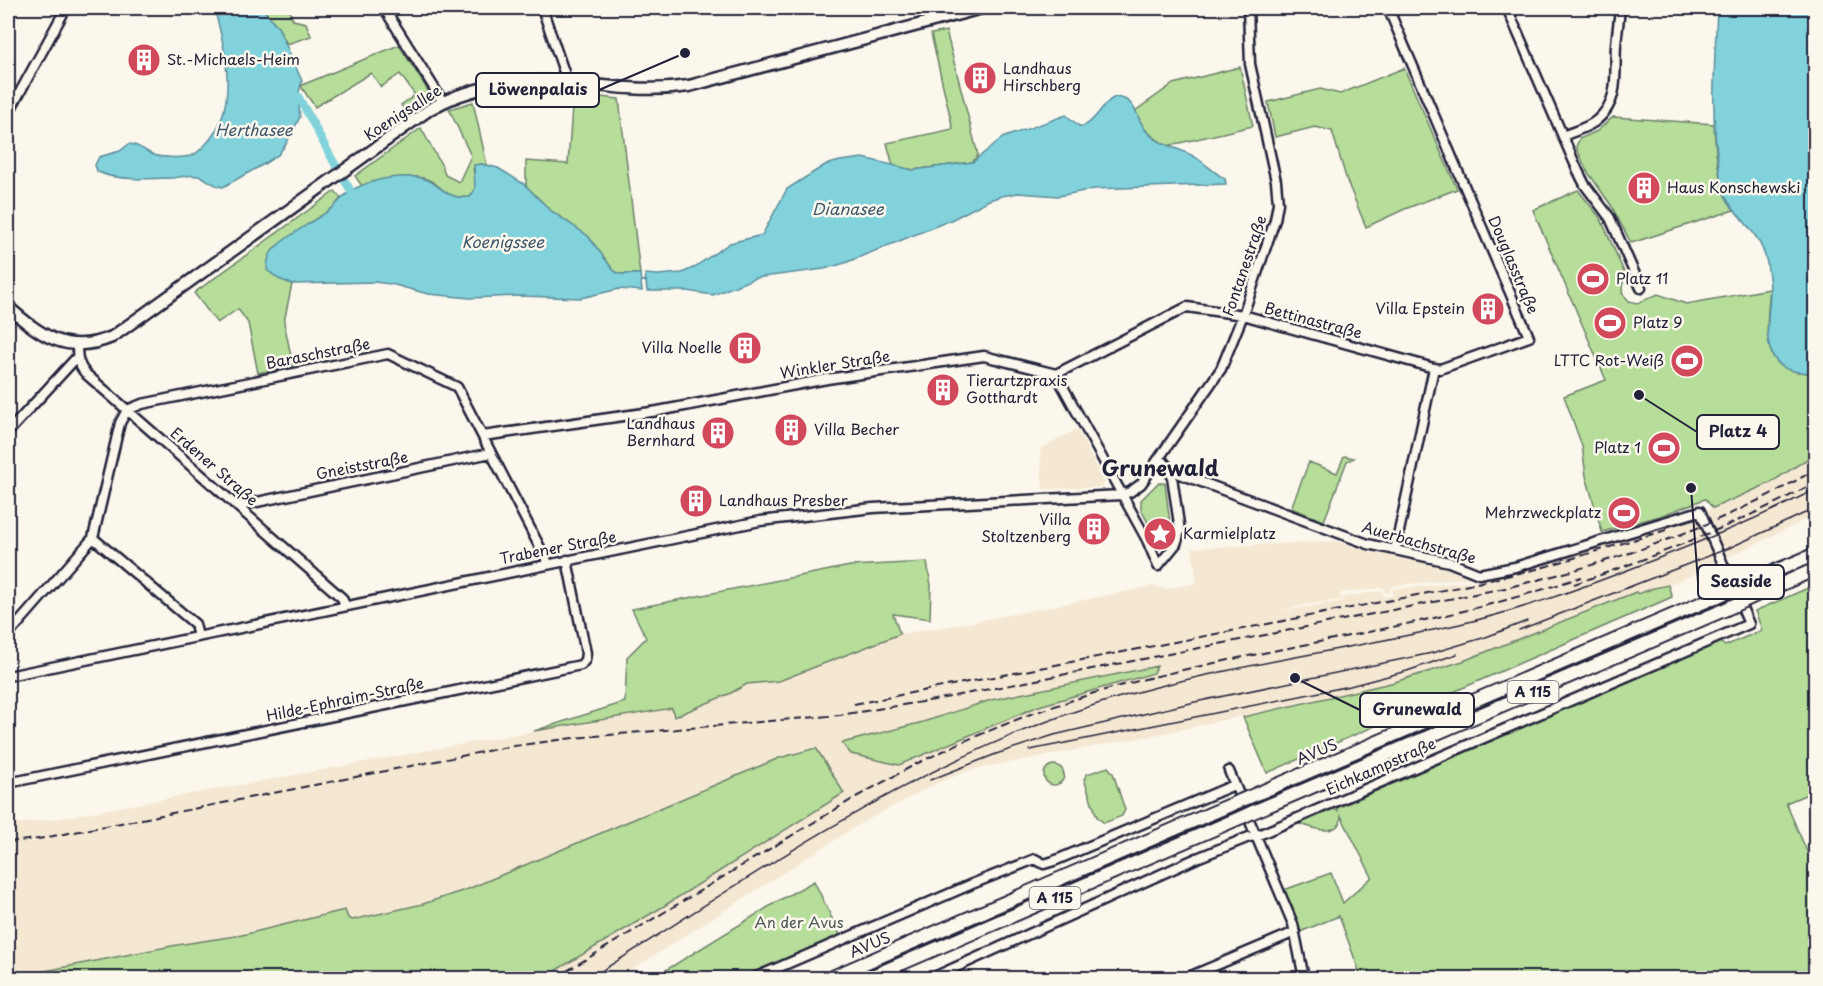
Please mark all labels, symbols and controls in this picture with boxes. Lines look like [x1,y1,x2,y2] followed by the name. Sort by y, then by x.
[126,42,162,78] building icon: St.-Michaels-Heim
[167,47,300,70] place label: St.-Michaels-Heim
[1003,56,1081,96] place label: Landhaus Hirschberg
[962,60,998,96] building icon: Landhaus Hirschberg
[476,73,599,107] callout: Löwenpalais
[489,76,588,100] text: Löwenpalais
[359,78,445,145] street label: Koenigsallee
[215,117,294,141] water label: Herthasee
[1626,170,1662,206] building icon: Haus Konschewski
[1667,175,1800,198] place label: Haus Konschewski
[812,196,885,220] water label: Dianasee
[1216,212,1272,319] street label: Fontanestraße
[1483,212,1545,317] street label: Douglasstraße
[462,229,545,253] water label: Koenigssee
[1575,261,1611,297] sports icon: Platz 11
[1616,266,1668,289] place label: Platz 11
[1470,291,1506,327] building icon: Villa Epstein
[1262,295,1365,344] street label: Bettinastraße
[1376,296,1465,319] place label: Villa Epstein
[1592,305,1628,341] sports icon: Platz 9
[1633,310,1683,333] place label: Platz 9
[727,330,763,366] building icon: Villa Noelle
[264,331,372,374] street label: Baraschstraße
[641,335,722,358] place label: Villa Noelle
[778,343,891,384] street label: Winkler Straße
[1669,343,1705,379] sports icon: LTTC Rot-Weiß
[1554,348,1664,371] place label: LTTC Rot-Weiß
[966,368,1067,408] place label: Tierartzpraxis Gotthardt
[925,372,961,408] building icon: Tierartzpraxis Gotthardt
[626,411,695,451] place label: Landhaus Bernhard
[773,412,809,448] building icon: Villa Becher
[700,415,736,451] building icon: Landhaus Bernhard
[1697,415,1779,449] callout: Platz 4
[814,417,899,440] place label: Villa Becher
[1709,418,1767,442] text: Platz 4
[166,421,264,511] street label: Erdener Straße
[1646,430,1682,466] sports icon: Platz 1
[1594,435,1641,458] place label: Platz 1
[314,444,410,485] street label: Gneiststraße
[1101,451,1219,483] district label: Grunewald
[678,483,714,519] building icon: Landhaus Presber
[719,488,848,511] place label: Landhaus Presber
[1606,495,1642,531] sports icon: Mehrzweckplatz
[1485,500,1601,523] place label: Mehrzweckplatz
[981,507,1072,547] place label: Villa Stoltzenberg
[1076,511,1112,547] building icon: Villa Stoltzenberg
[1360,514,1479,569] street label: Auerbachstraße
[1142,516,1178,552] place icon: Karmielplatz
[1183,521,1276,544] place label: Karmielplatz
[498,524,618,569] street label: Trabener Straße
[1698,565,1784,599] callout: Seaside
[1710,568,1772,592] text: Seaside
[264,671,426,726] street label: Hilde-Ephraim-Straße
[1508,681,1558,703] road number: A 115
[1360,693,1474,727] callout: Grunewald
[1372,696,1462,720] text: Grunewald
[1322,731,1439,800] street label: Eichkampstraße
[1292,732,1341,770] street label: AVUS
[1030,887,1080,909] road number: A 115
[754,910,844,933] park label: An der Avus
[845,925,894,963] street label: AVUS

